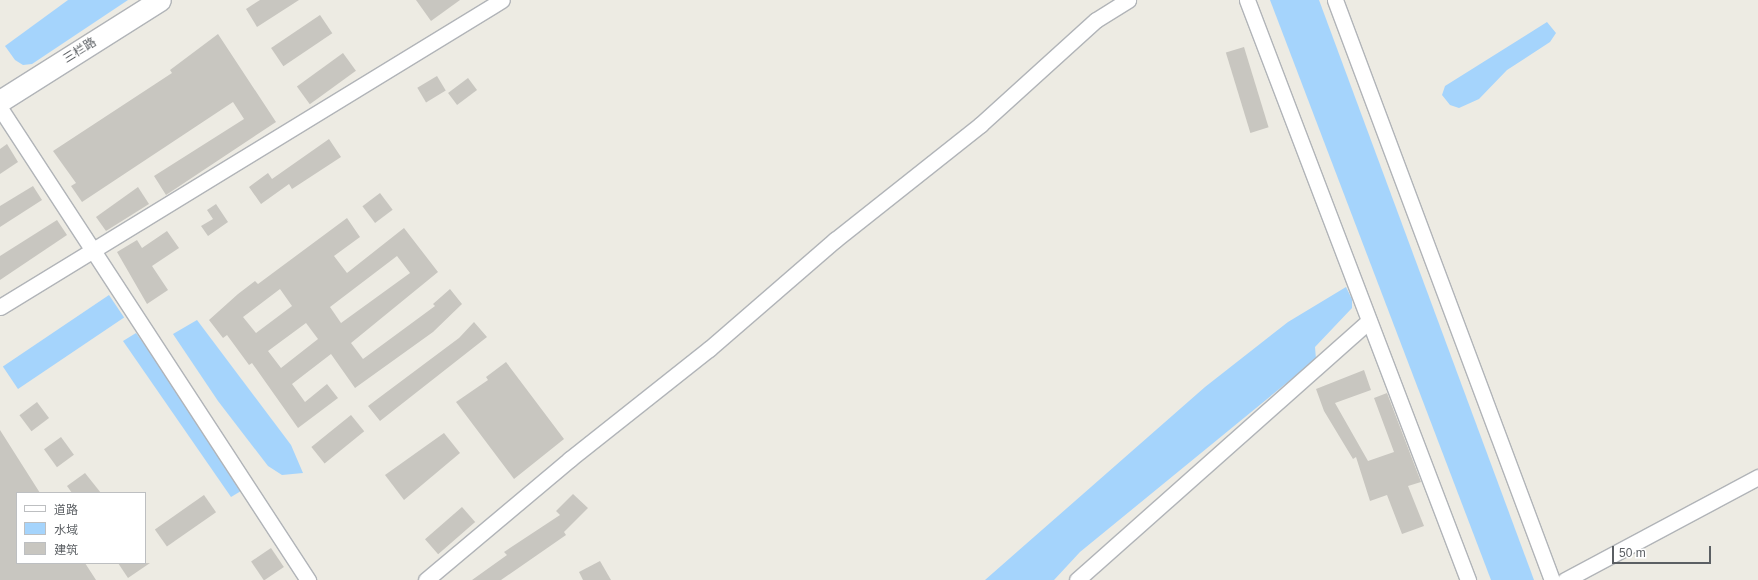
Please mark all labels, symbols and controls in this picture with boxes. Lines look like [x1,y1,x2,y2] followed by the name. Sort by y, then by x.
[61,35,99,67] street label: 三栏路
[16,492,146,564] legend
[54,503,78,517] text: 道路
[54,523,78,537] text: 水域
[1614,538,1713,564] scale bar
[54,543,78,557] text: 建筑
[1619,546,1646,560] text: 50 m

